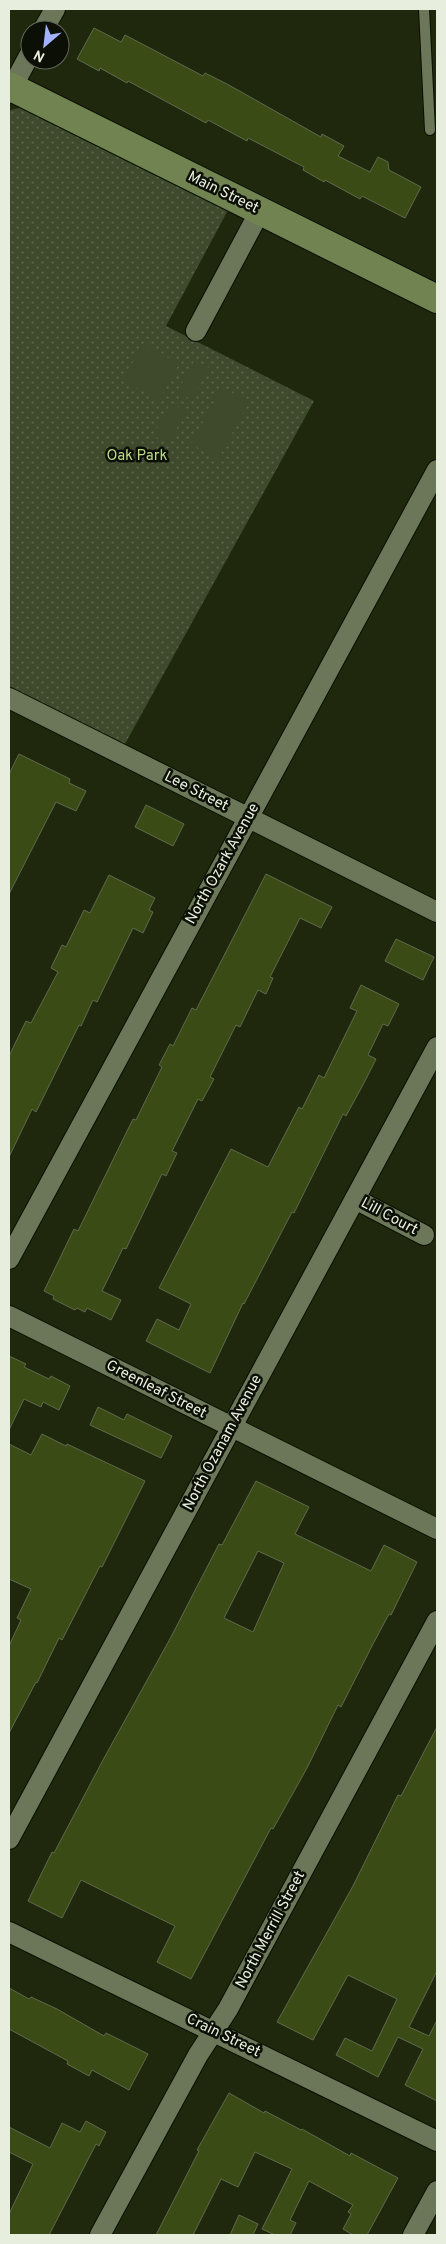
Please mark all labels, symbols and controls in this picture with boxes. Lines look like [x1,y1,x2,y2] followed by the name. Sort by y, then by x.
[20,20,70,70] north arrow
[31,45,48,65] text: N
[184,168,262,218] street label: Main Street
[106,447,168,466] park label: Oak Park
[161,768,231,816] street label: Lee Street
[182,800,264,928] street label: North Ozark Avenue
[357,1194,421,1240] street label: Lill Court
[102,1356,210,1424] street label: Greenleaf Street
[179,1372,267,1514] street label: North Ozanam Avenue
[232,1868,310,1992] street label: North Merrill Street
[183,2010,263,2062] street label: Crain Street

